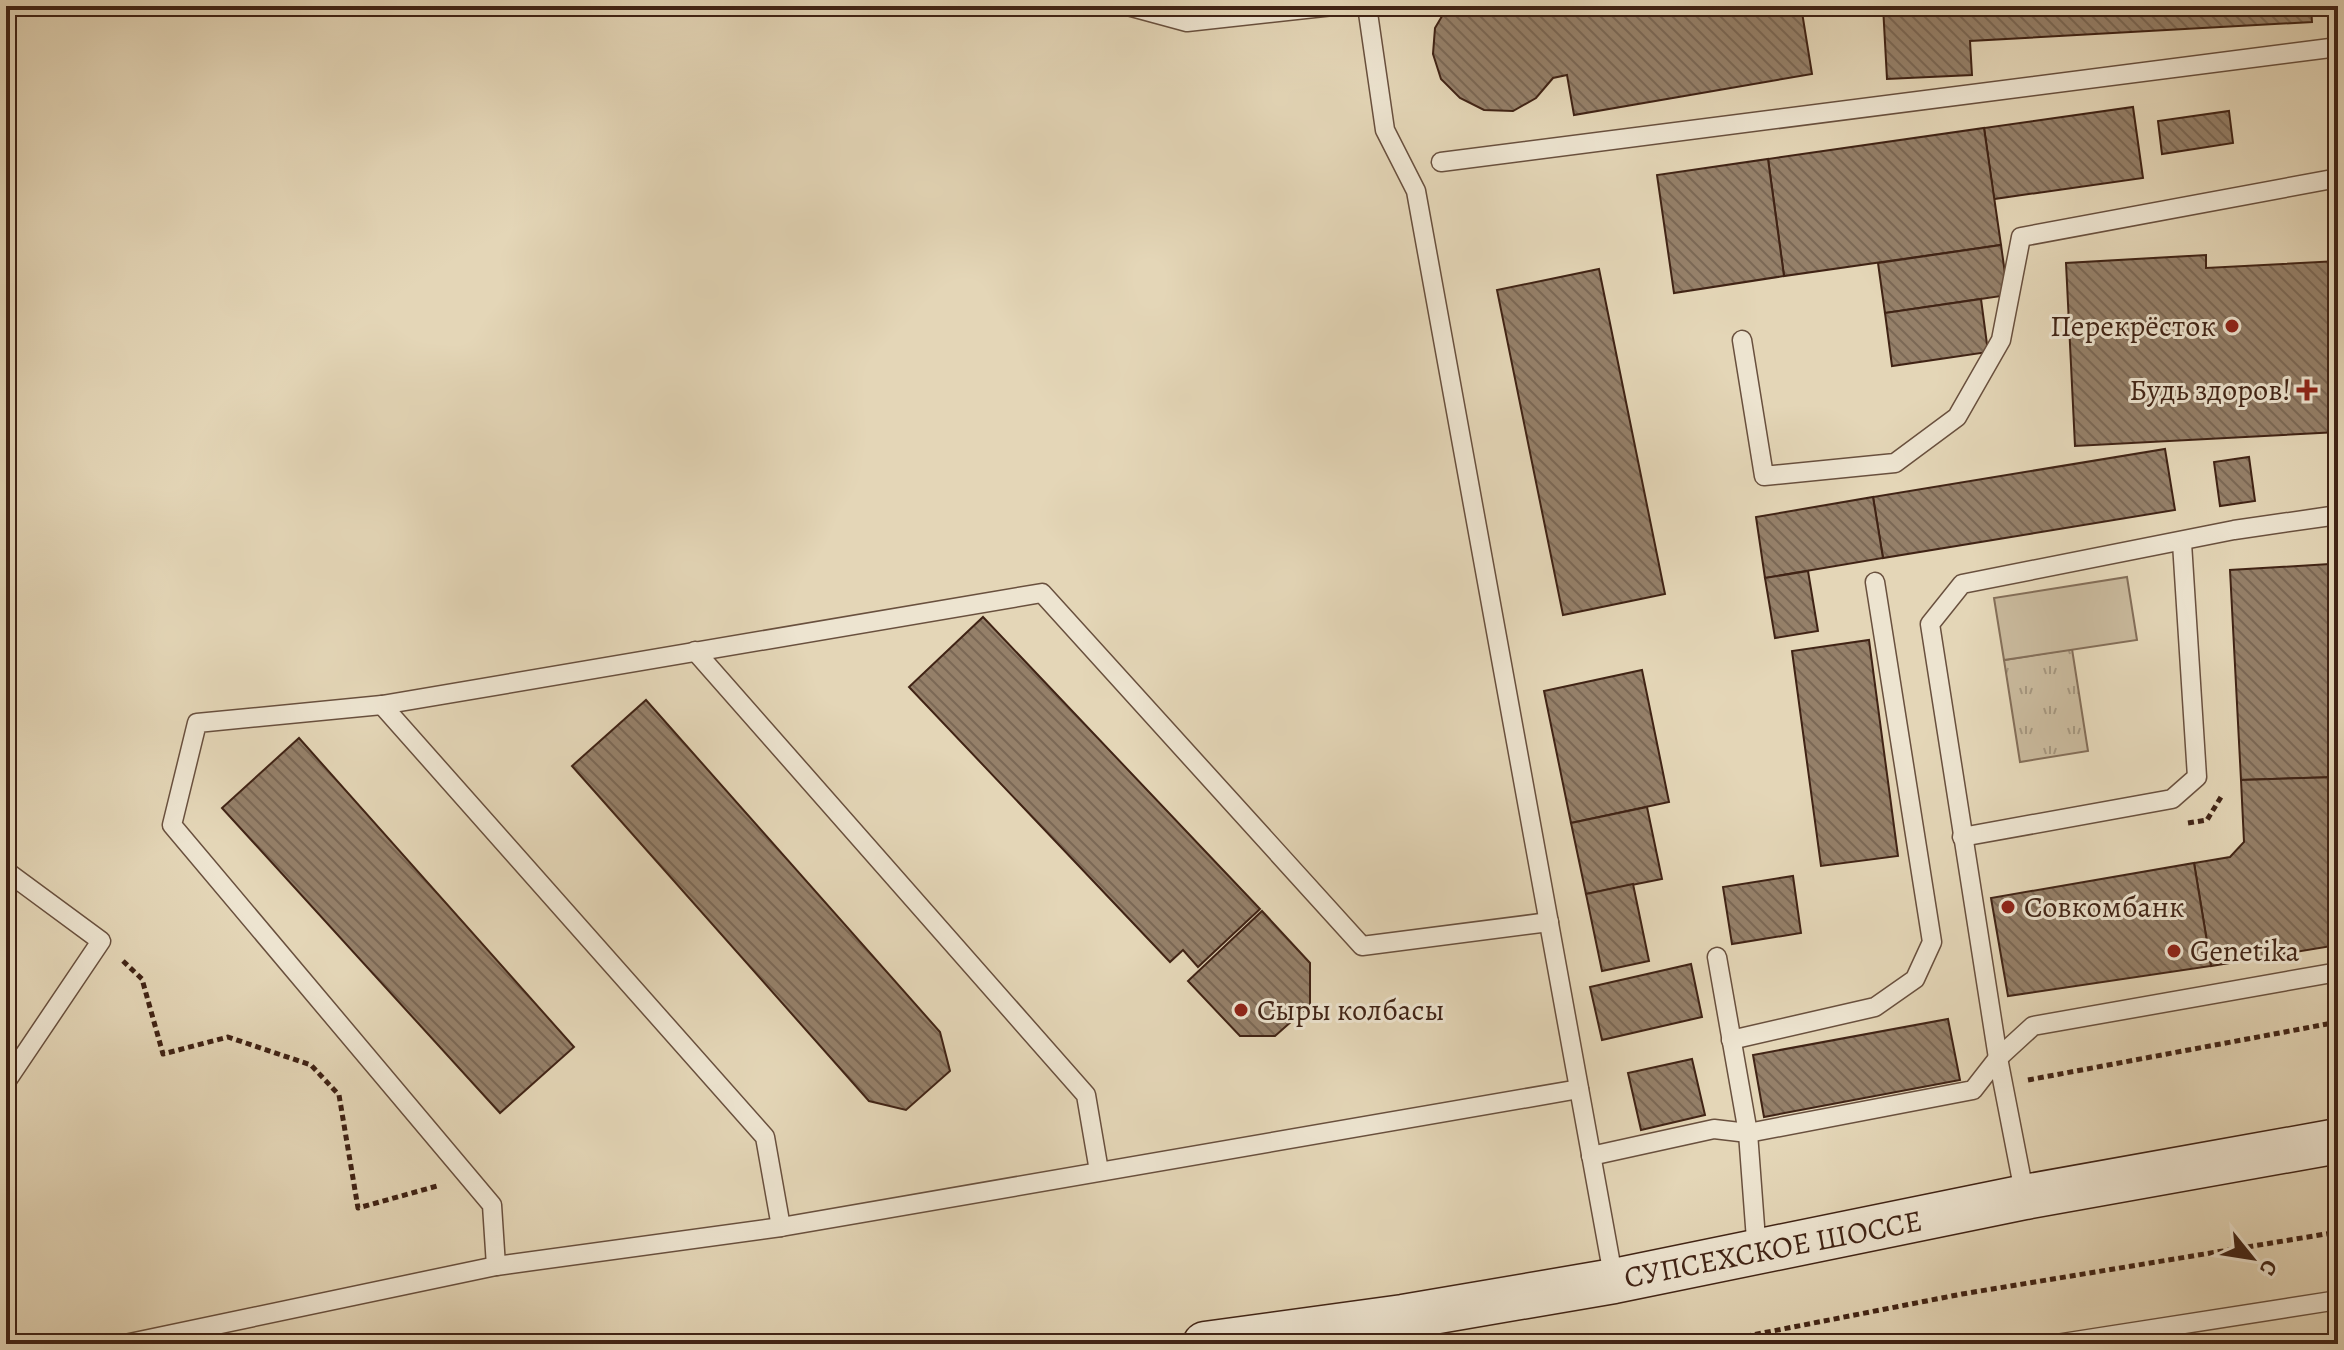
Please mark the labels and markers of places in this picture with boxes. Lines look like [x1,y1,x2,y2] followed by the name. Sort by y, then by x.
[2050,306,2216,346] place label: Перекрёсток
[2223,317,2241,335] marker: Перекрёсток
[2129,370,2291,410] place label: Будь здоров!
[2298,381,2316,399] marker: Будь здоров!
[2024,887,2184,927] place label: Совкомбанк
[1999,898,2017,916] marker: Совкомбанк
[2190,931,2299,971] place label: Genetika
[2165,942,2183,960] marker: Genetika
[1257,990,1445,1030] place label: Сыры колбасы
[1232,1001,1250,1019] marker: Сыры колбасы

